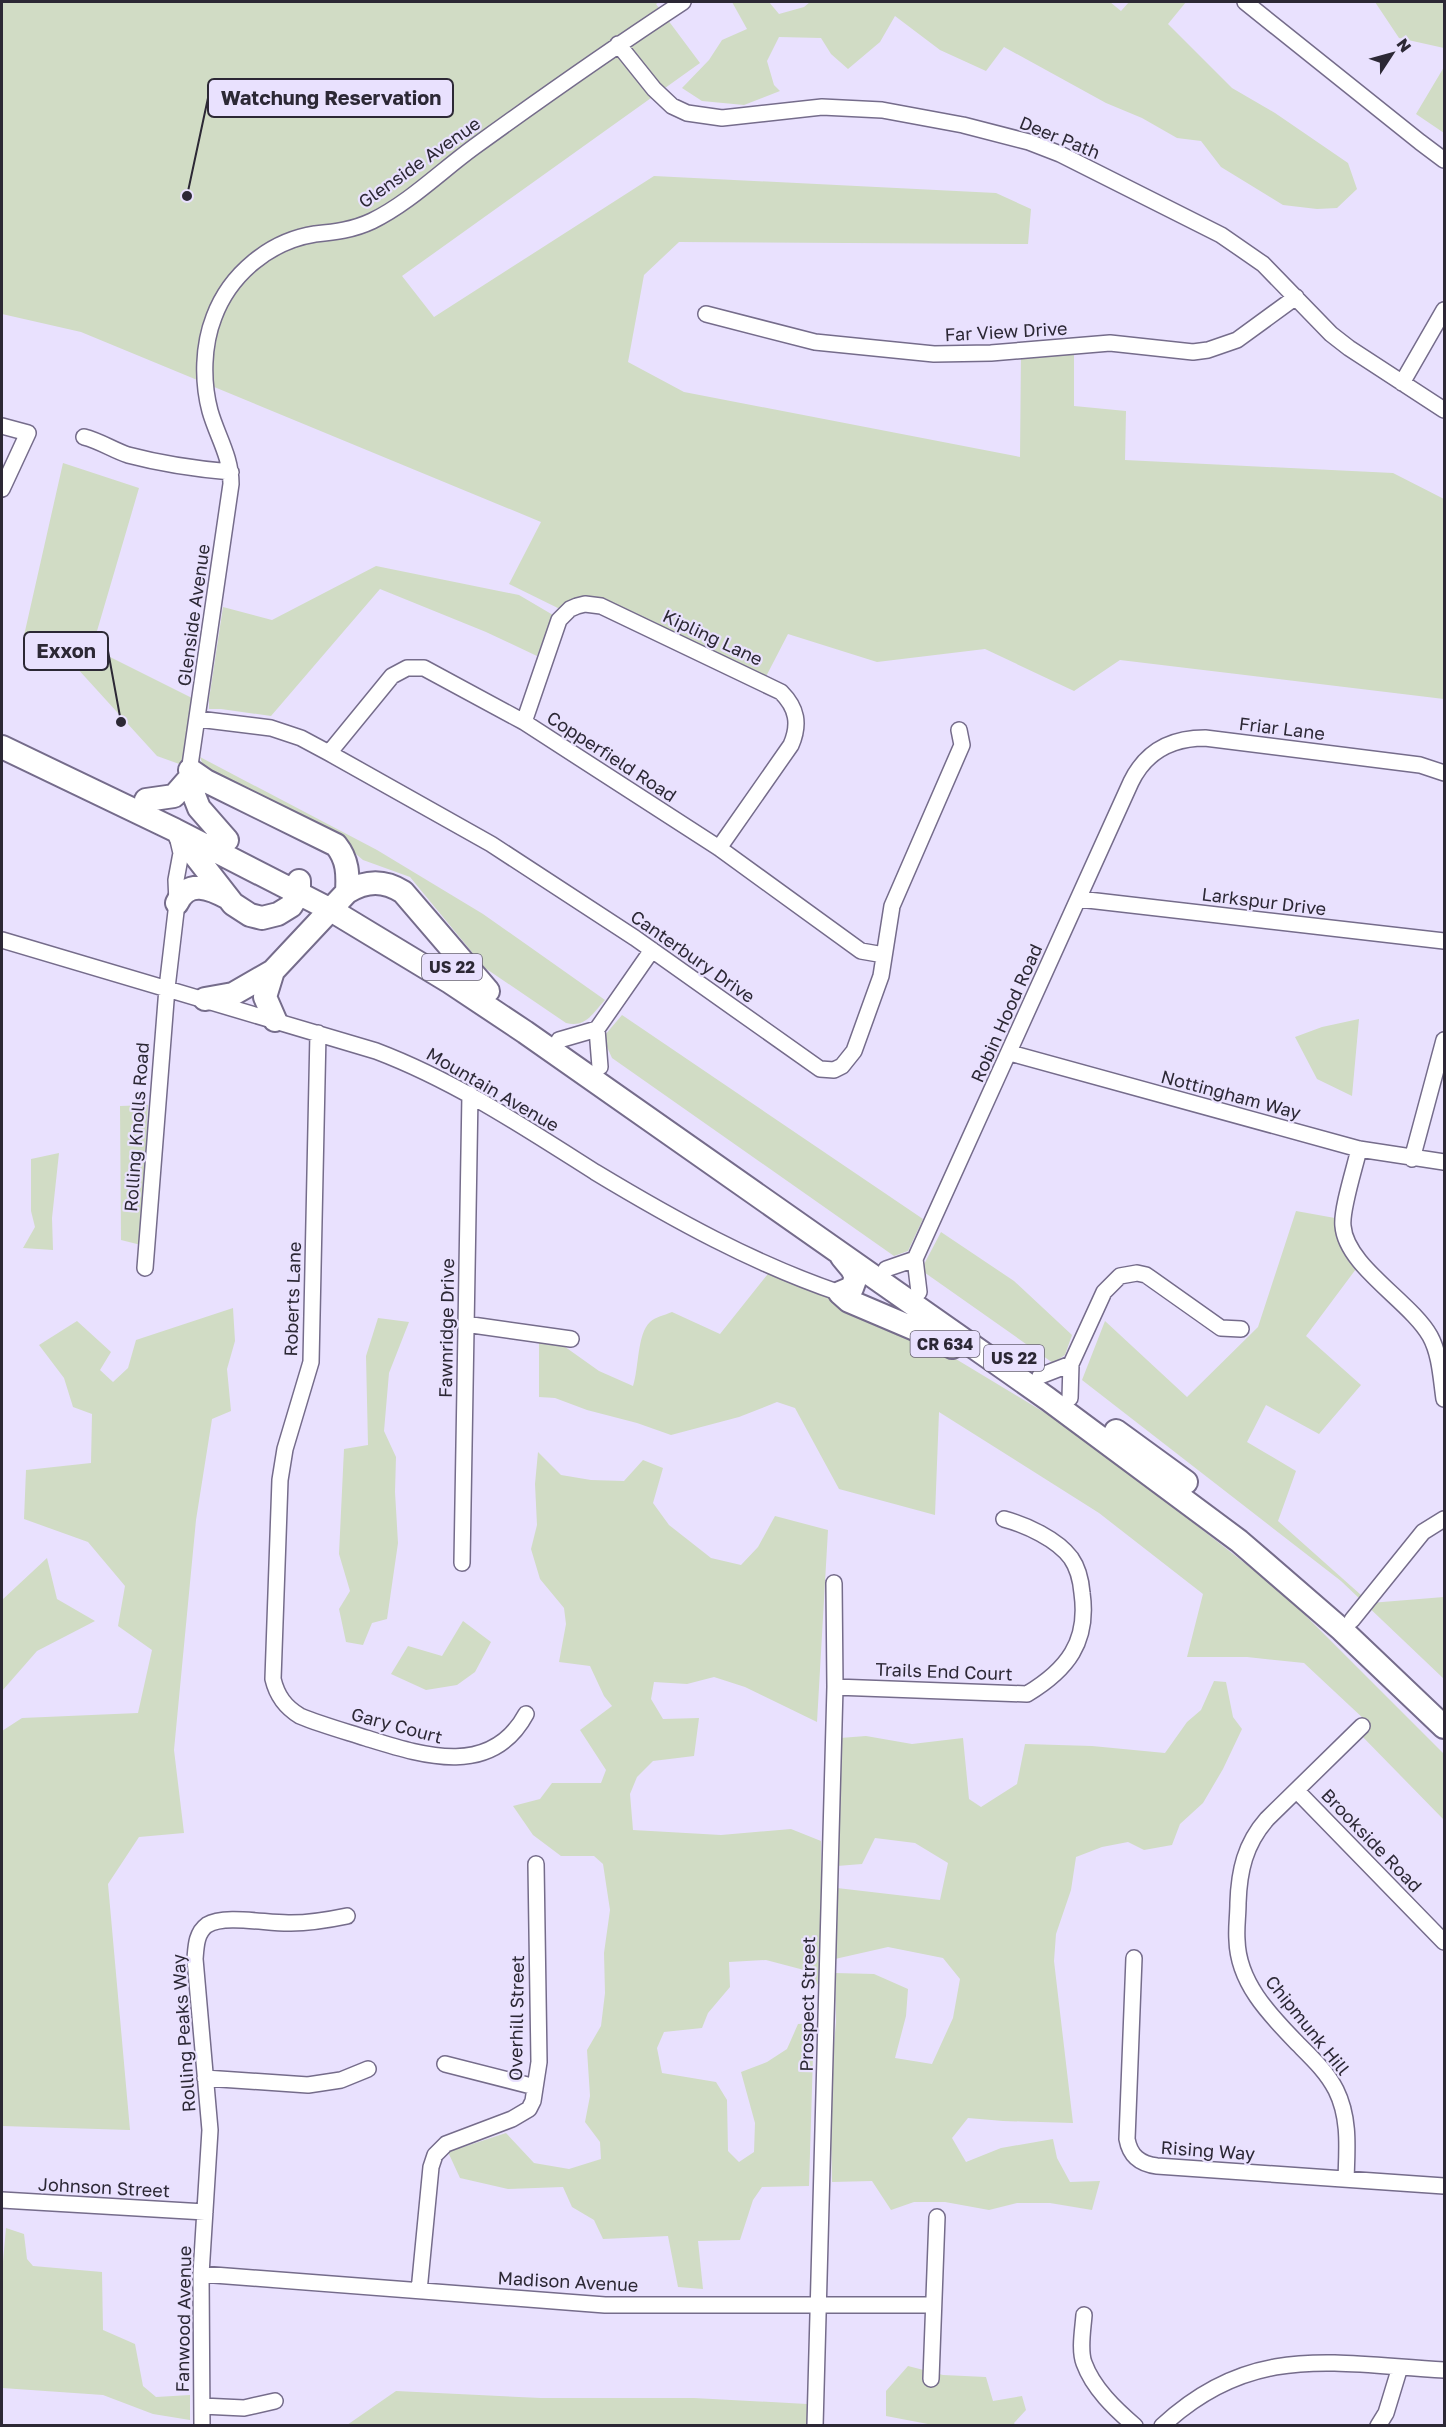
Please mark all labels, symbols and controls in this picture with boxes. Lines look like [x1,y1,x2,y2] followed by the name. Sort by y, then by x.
[1362,24,1422,84] north arrow
[1392,34,1416,56] text: N
[208,79,453,117] callout: Watchung Reservation
[221,85,441,109] text: Watchung Reservation
[1017,111,1103,163] street label: Deer Path
[354,112,484,212] street label: Glenside Avenue
[944,317,1068,345] street label: Far View Drive
[172,542,214,688] street label: Glenside Avenue
[660,604,766,670] street label: Kipling Lane
[24,632,108,670] callout: Exxon
[36,638,96,662] text: Exxon
[543,706,681,806] street label: Copperfield Road
[1238,712,1326,744] street label: Friar Lane
[1200,882,1328,920] street label: Larkspur Drive
[627,905,759,1007] street label: Canterbury Drive
[966,940,1046,1086] street label: Robin Hood Road
[422,954,482,980] road number: US 22
[119,1042,153,1212] street label: Rolling Knolls Road
[423,1042,563,1136] street label: Mountain Avenue
[1159,1065,1303,1123] street label: Nottingham Way
[279,1241,305,1357] street label: Roberts Lane
[434,1258,458,1398] street label: Fawnridge Drive
[910,1331,980,1357] road number: CR 634
[984,1345,1044,1371] road number: US 22
[875,1658,1013,1684] street label: Trails End Court
[349,1702,445,1748] street label: Gary Court
[1317,1784,1427,1896] street label: Brookside Road
[795,1936,819,2072] street label: Prospect Street
[166,1953,200,2113] street label: Rolling Peaks Way
[504,1955,528,2081] street label: Overhill Street
[1261,1971,1355,2079] street label: Chipmunk Hill
[1160,2136,1256,2164] street label: Rising Way
[37,2173,171,2201] street label: Johnson Street
[171,2246,195,2392] street label: Fanwood Avenue
[497,2266,639,2296] street label: Madison Avenue

